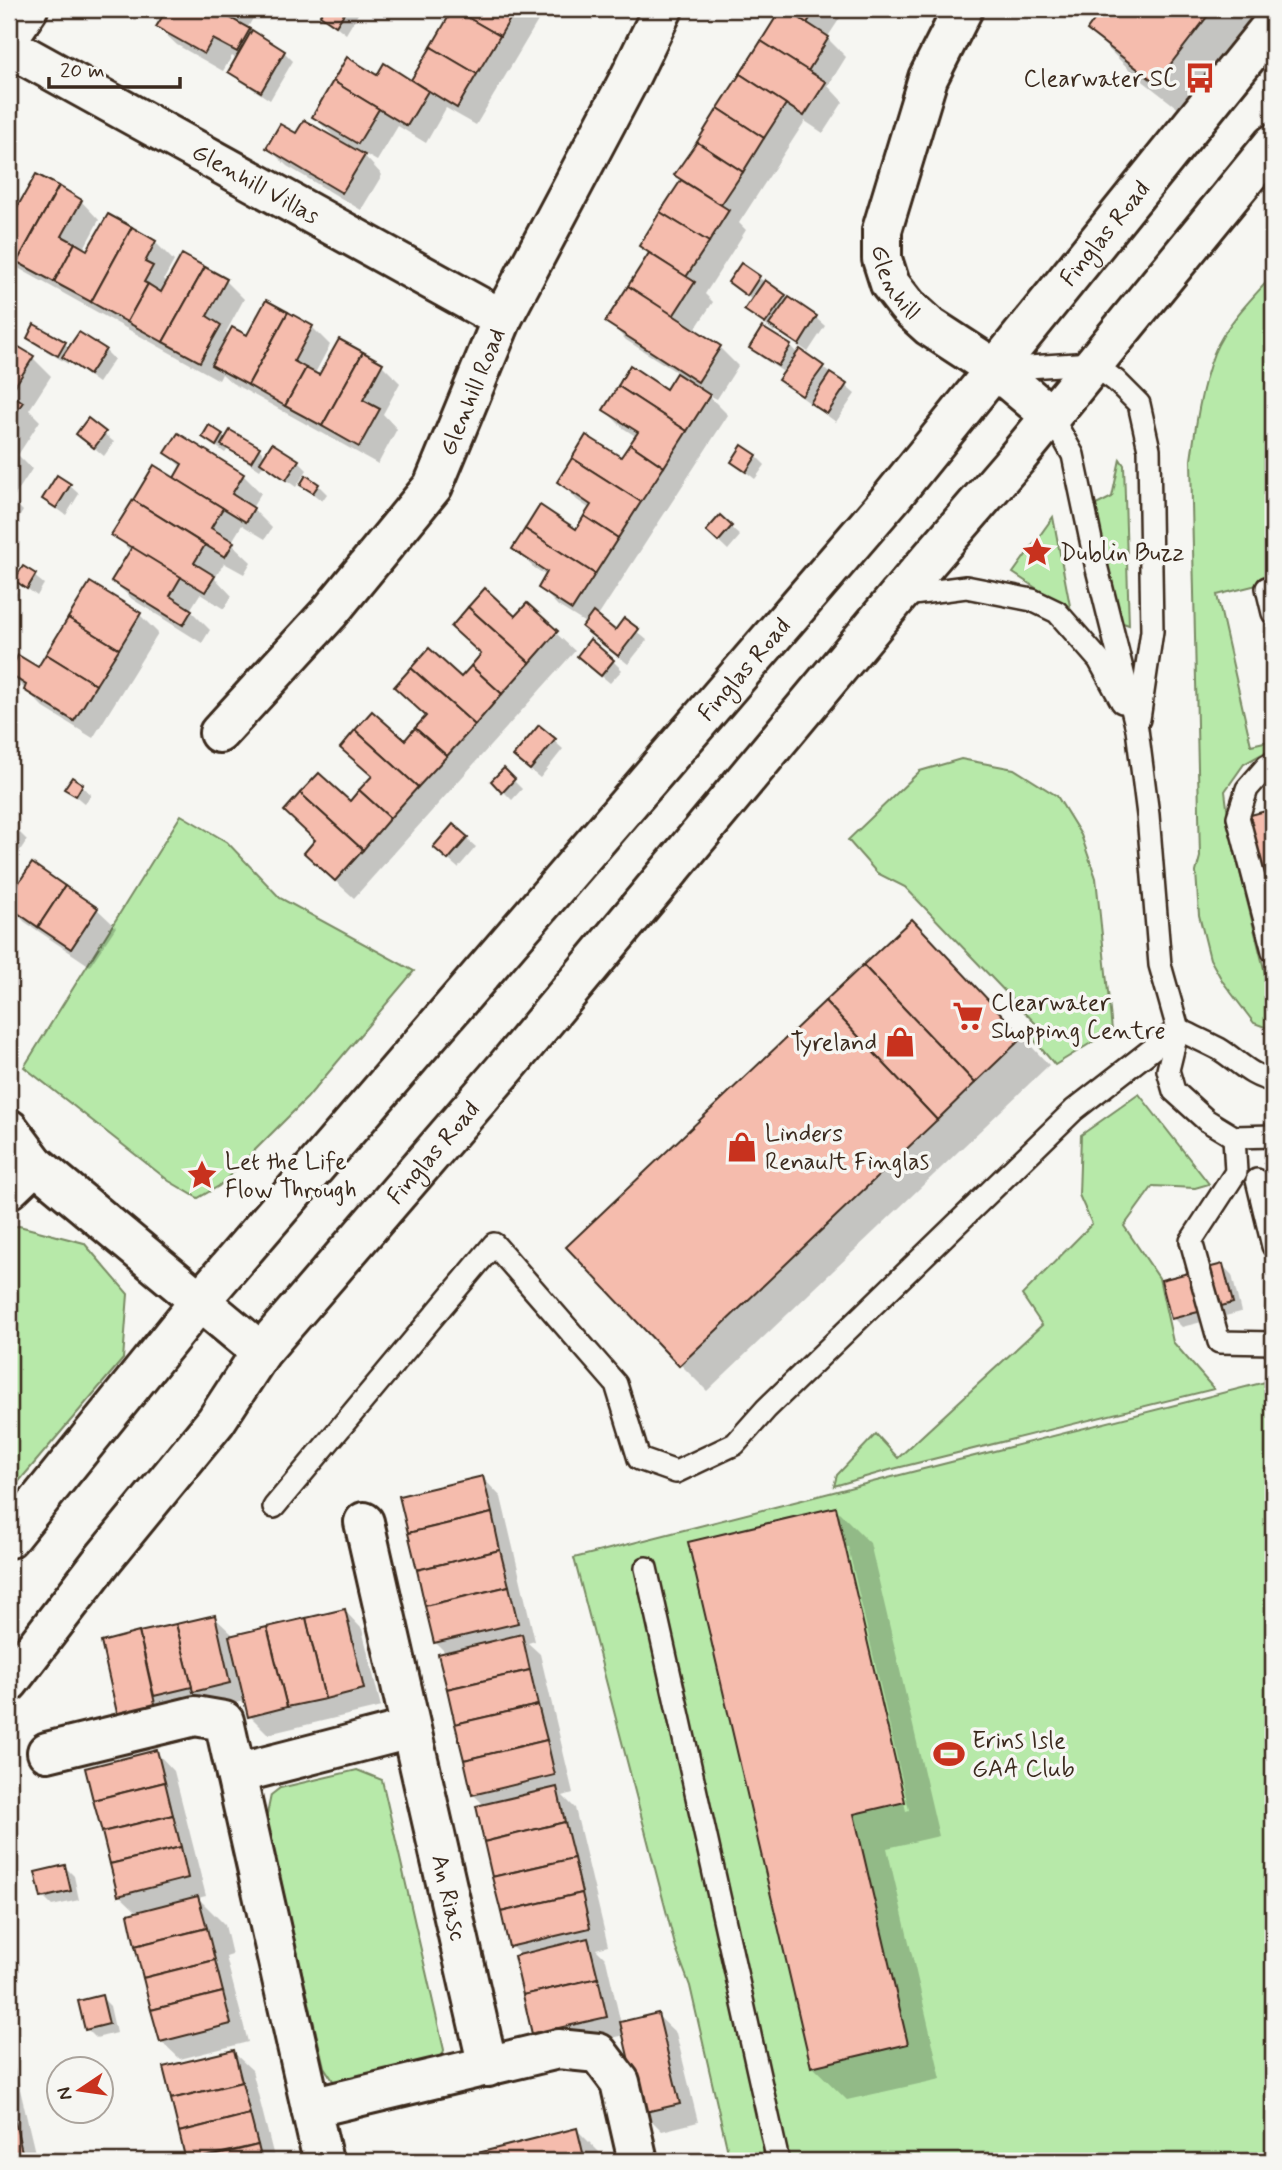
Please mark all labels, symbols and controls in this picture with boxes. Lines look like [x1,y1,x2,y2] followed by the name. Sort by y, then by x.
[49,46,180,90] scale bar
[60,57,105,85] text: 20 m
[1183,61,1217,95] bus stop icon: Clearwater SC
[1023,64,1177,95] place label: Clearwater SC
[186,137,325,232] street label: Glenhill Villas
[1054,175,1158,293] street label: Finglas Road
[865,246,926,327] street label: Glenhill
[433,324,513,461] street label: Glenhill Road
[1020,535,1054,569] place icon: Dublin Buzz
[1060,538,1184,569] place label: Dublin Buzz
[692,612,798,728] street label: Finglas Road
[991,988,1165,1047] place label: Clearwater Shopping Centre
[951,999,985,1033] supermarket icon: Clearwater Shopping Centre
[883,1025,917,1059] shop icon: Tyreland
[790,1028,877,1059] place label: Tyreland
[381,1095,487,1212] street label: Finglas Road
[765,1119,929,1178] place label: Linders Renault Finglas
[725,1130,759,1164] shop icon: Linders Renault Finglas
[225,1147,357,1206] place label: Let the Life Flow Through
[185,1158,219,1192] place icon: Let the Life Flow Through
[972,1726,1075,1785] place label: Erins Isle GAA Club
[932,1737,966,1771] sports icon: Erins Isle GAA Club
[423,1852,473,1944] street label: An Riasc
[46,2054,116,2124] north arrow
[51,2085,79,2102] text: N

